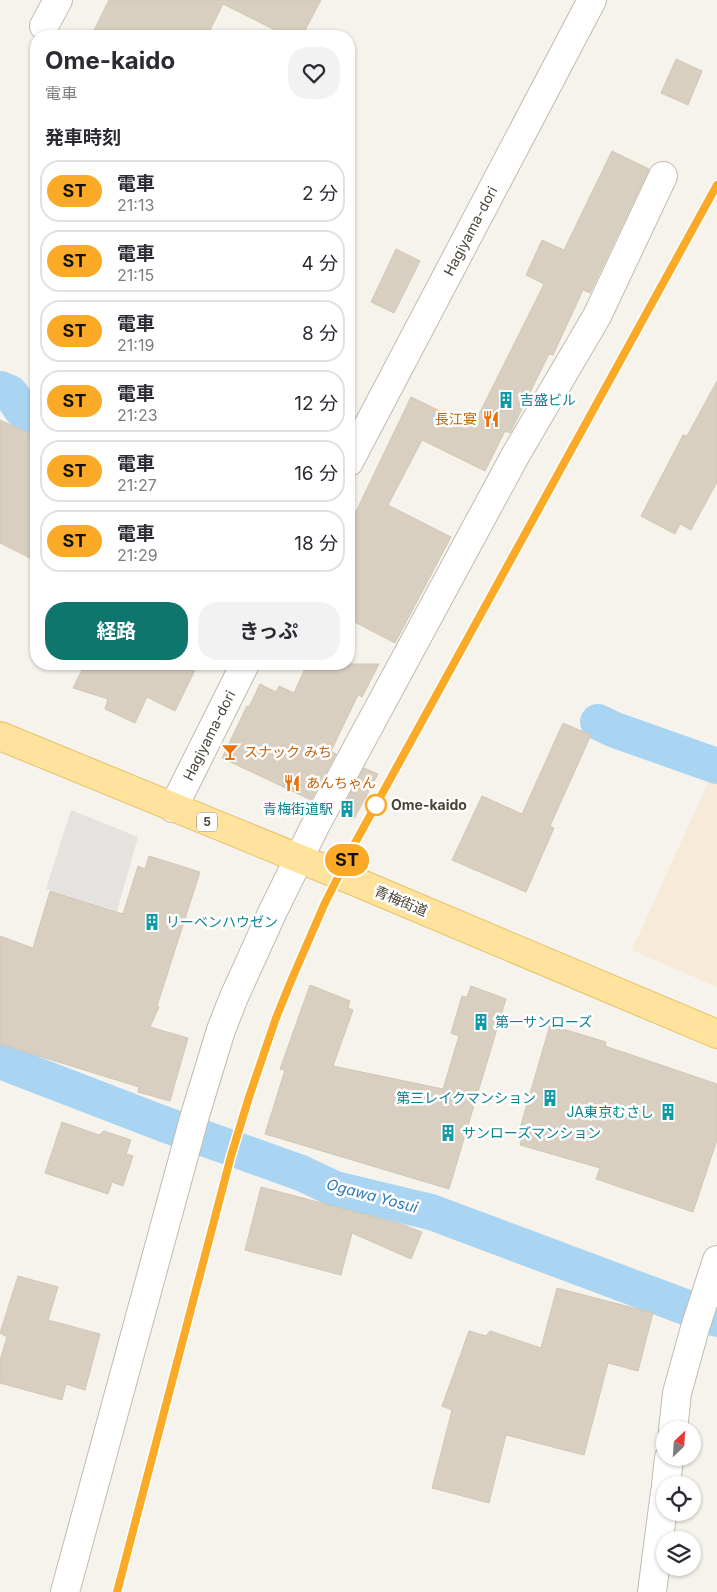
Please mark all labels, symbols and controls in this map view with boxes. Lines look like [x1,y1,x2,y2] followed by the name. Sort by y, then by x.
[45,46,175,75] text: Ome-kaido
[288,47,340,99] button: heart
[45,83,77,103] text: 電車
[45,126,121,149] text: 発車時刻
[117,172,155,195] text: 電車
[63,180,86,201] text: ST
[302,182,338,205] text: 2 分
[440,183,500,278] street label: Hagiyama-dori
[117,195,154,215] text: 21:13
[117,242,155,265] text: 電車
[63,250,86,271] text: ST
[301,252,338,275] text: 4 分
[117,265,154,285] text: 21:15
[117,312,155,335] text: 電車
[63,320,86,341] text: ST
[302,322,338,345] text: 8 分
[117,335,154,355] text: 21:19
[117,382,155,405] text: 電車
[63,390,86,411] text: ST
[496,390,516,410] building icon: 吉盛ビル
[520,391,576,408] place label: 吉盛ビル
[294,392,338,415] text: 12 分
[117,405,158,425] text: 21:23
[481,409,501,429] restaurant icon: 長江宴
[435,410,477,427] place label: 長江宴
[117,452,155,475] text: 電車
[63,460,86,481] text: ST
[294,462,338,485] text: 16 分
[117,475,157,495] text: 21:27
[117,522,155,545] text: 電車
[63,530,86,551] text: ST
[294,532,338,555] text: 18 分
[117,545,158,565] text: 21:29
[45,602,188,660] button: 経路
[198,602,340,660] button: きっぷ
[179,688,238,783] street label: Hagiyama-dori
[220,742,240,762] bar icon: スナック みち
[244,743,332,760] place label: スナック みち
[282,773,302,793] restaurant icon: あんちゃん
[306,774,376,791] place label: あんちゃん
[365,794,387,816] marker: Ome-kaido
[391,796,467,813] place label: Ome-kaido
[337,799,357,819] building icon: 青梅街道駅
[263,800,333,817] place label: 青梅街道駅
[197,812,217,832] road number: 5
[324,844,370,876] line badge: ST
[335,849,359,870] text: ST
[372,882,430,919] street label: 青梅街道
[142,912,162,932] building icon: リーベンハウゼン
[166,913,278,930] place label: リーベンハウゼン
[471,1012,491,1032] building icon: 第一サンローズ
[495,1013,592,1030] place label: 第一サンローズ
[540,1088,560,1108] building icon: 第三レイクマンション
[396,1089,536,1106] place label: 第三レイクマンション
[658,1102,678,1122] building icon: JA東京むさし
[567,1103,654,1120] place label: JA東京むさし
[438,1123,458,1143] building icon: サンローズマンション
[462,1124,601,1141] place label: サンローズマンション
[324,1174,420,1217] water label: Ogawa Yosui
[656,1421,701,1466] north arrow
[656,1421,701,1576] map controls
[656,1476,701,1521] button: locate
[656,1531,701,1576] button: layers

